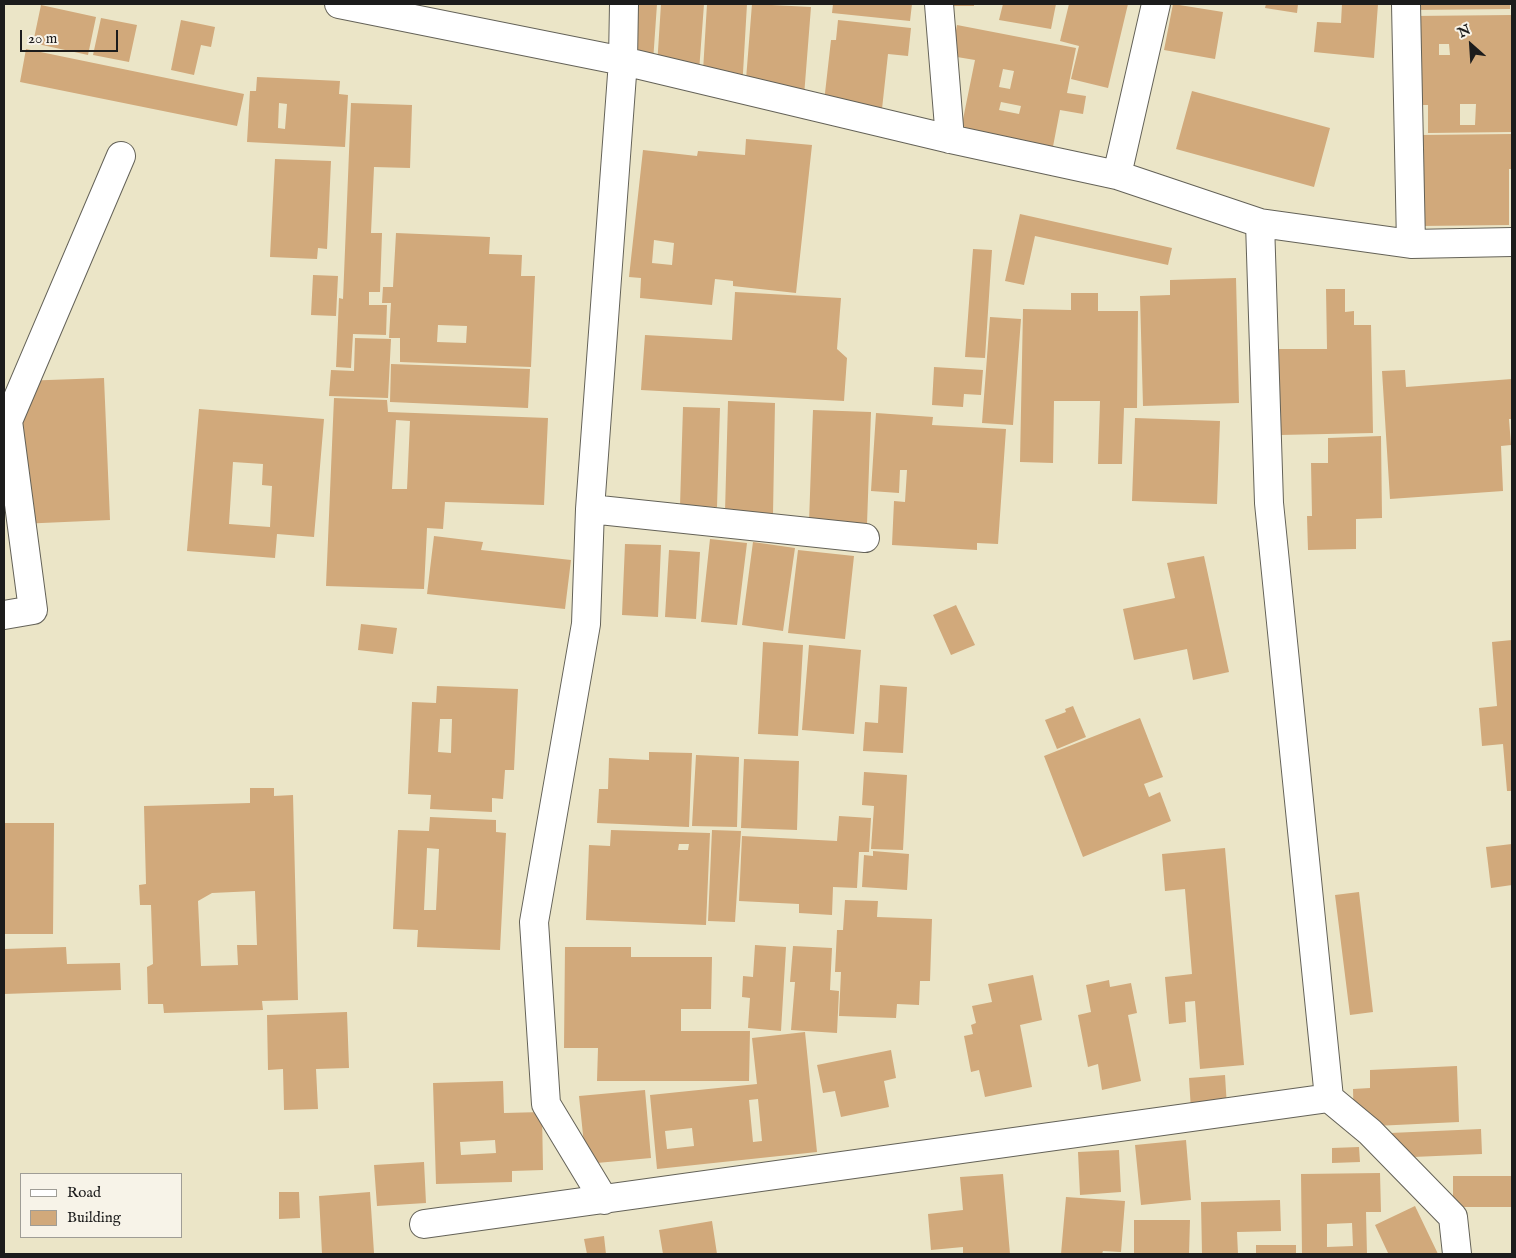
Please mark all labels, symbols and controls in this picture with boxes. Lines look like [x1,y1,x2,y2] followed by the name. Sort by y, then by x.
[22,20,120,52] scale bar
[1446,20,1496,70] north arrow
[1455,21,1474,42] text: N
[28,29,57,48] text: 20 m
[20,1173,182,1238] legend
[67,1183,101,1202] text: Road
[67,1208,121,1227] text: Building

